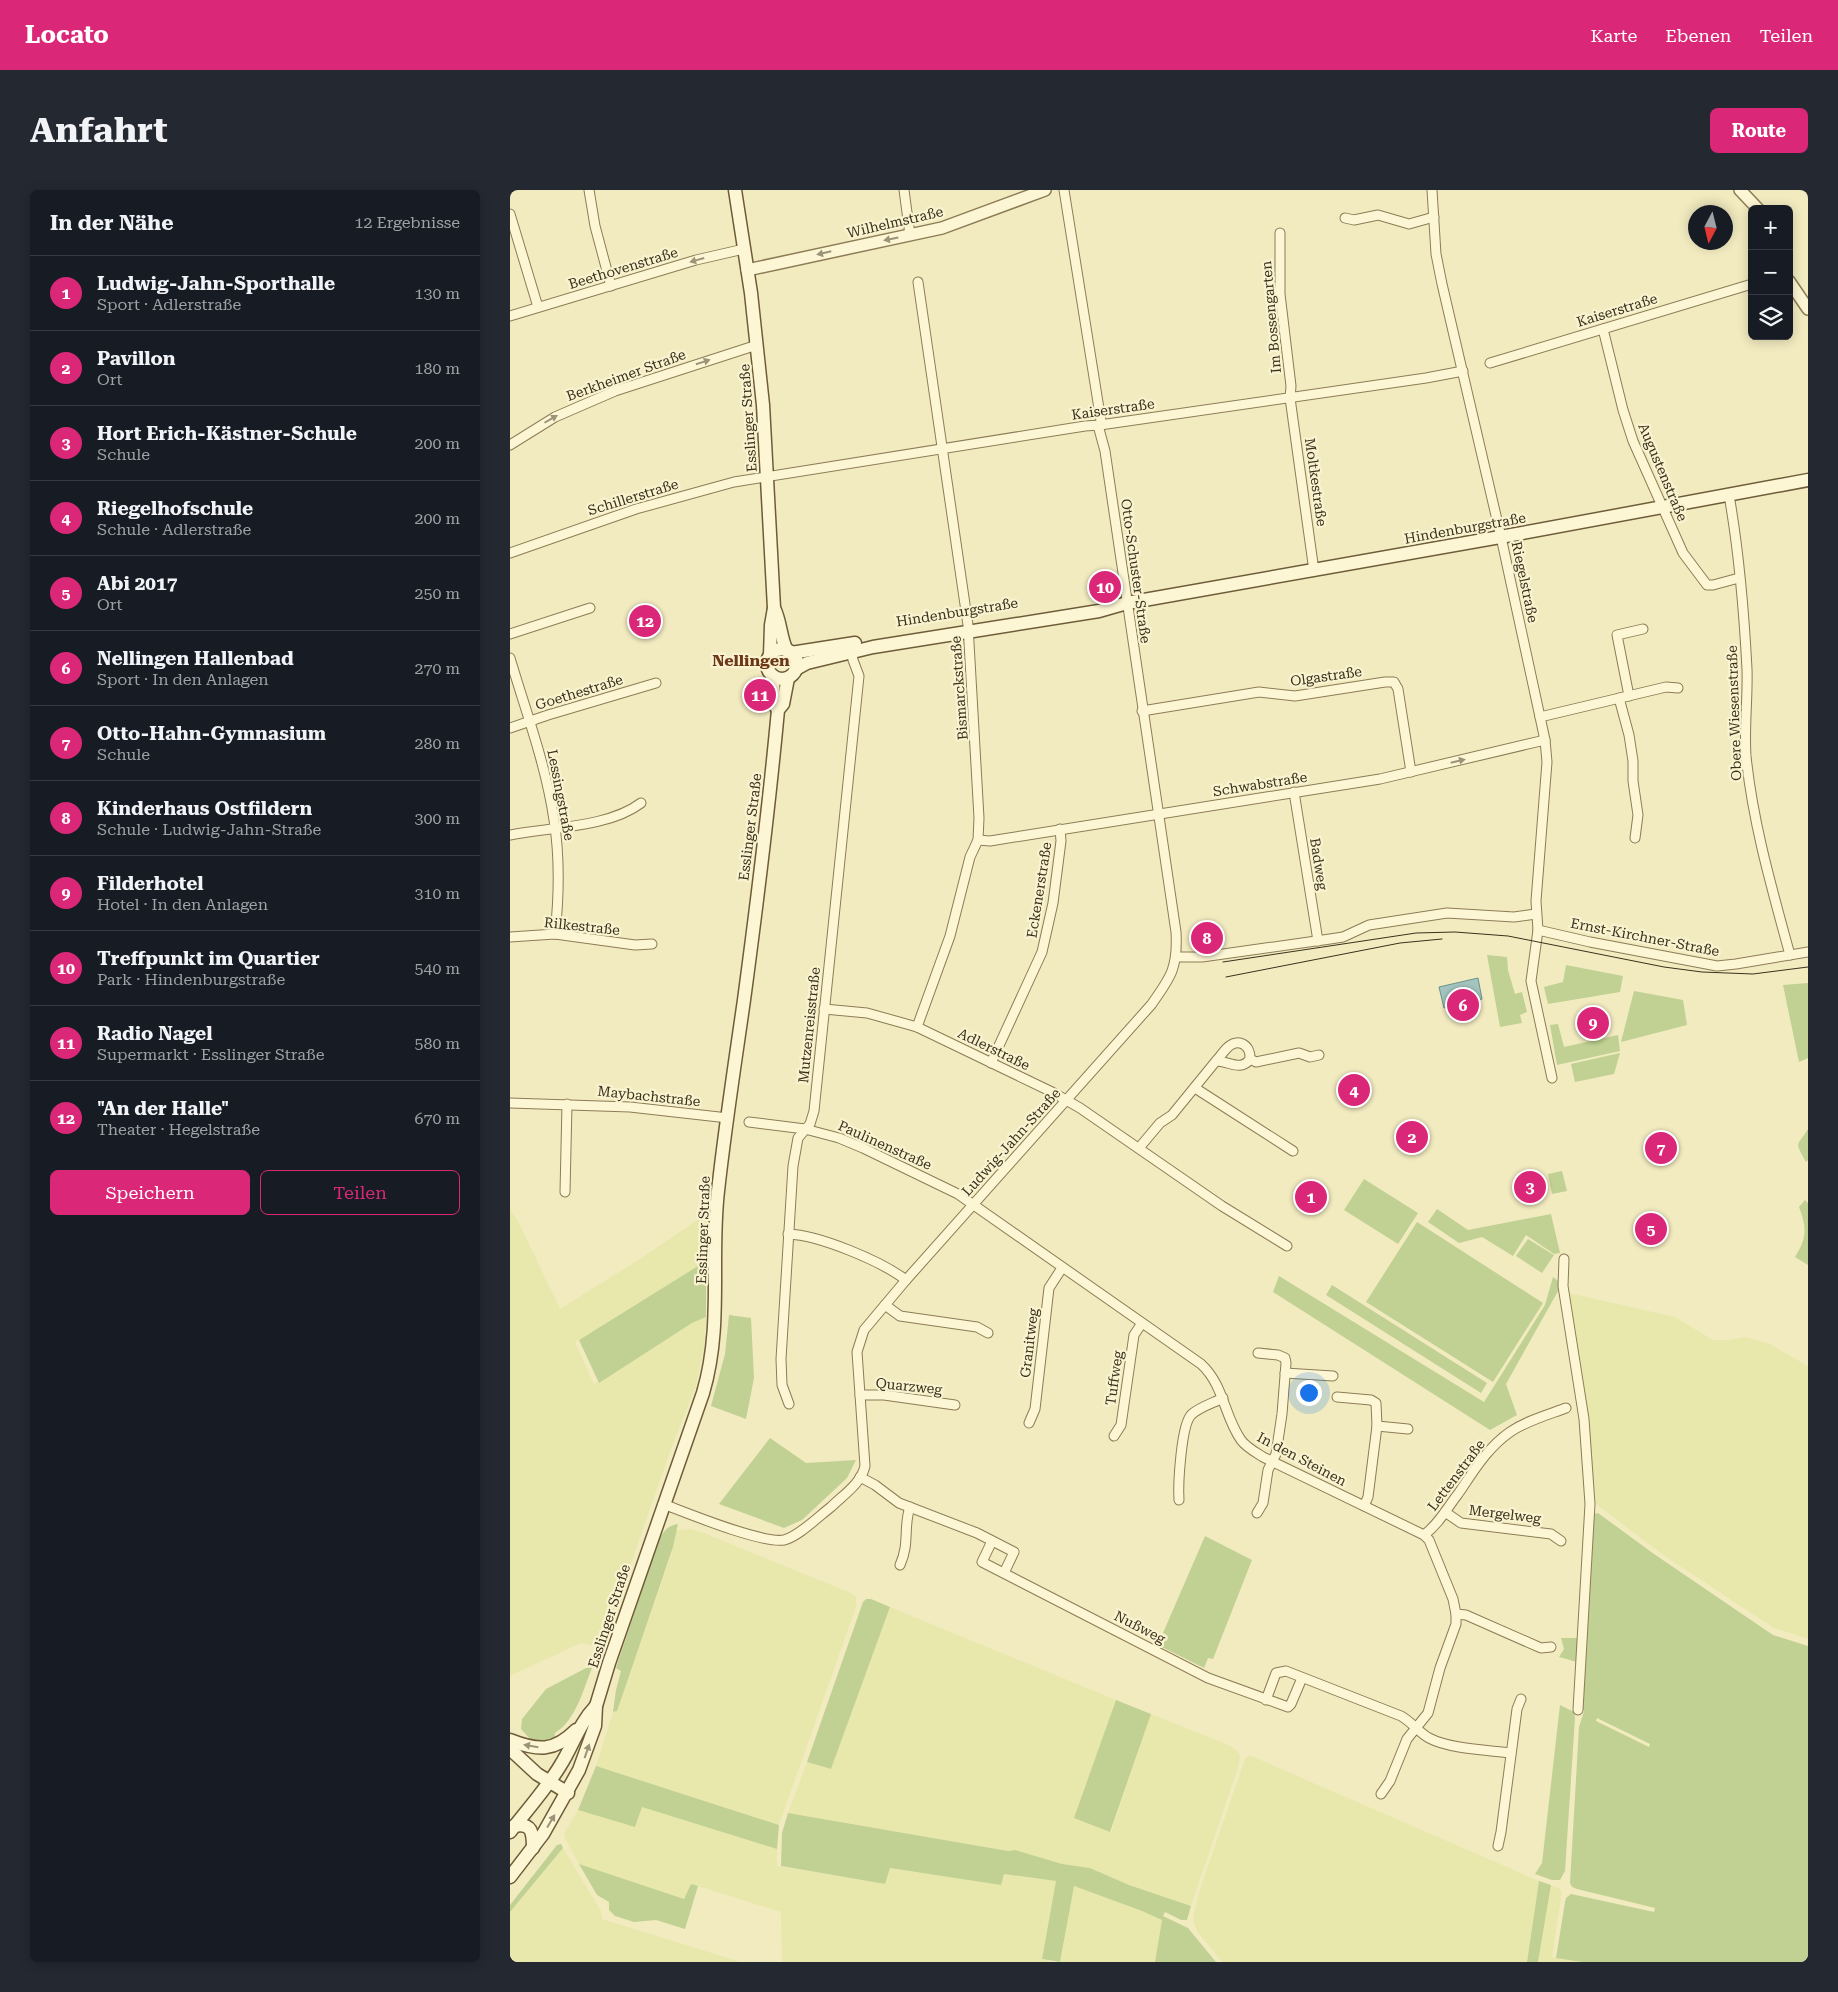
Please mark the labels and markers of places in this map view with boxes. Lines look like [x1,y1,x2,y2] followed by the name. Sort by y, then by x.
[1089,568,1121,606] pin: 10
[629,602,661,640] pin: 12
[744,676,776,714] pin: 11
[1191,919,1223,957] pin: 8
[1447,986,1479,1024] pin: 6
[1577,1004,1609,1042] pin: 9
[1338,1071,1370,1109] pin: 4
[1396,1118,1428,1156] pin: 2
[1645,1129,1677,1167] pin: 7
[1514,1168,1546,1206] pin: 3
[1295,1178,1327,1216] pin: 1
[1635,1210,1667,1248] pin: 5

